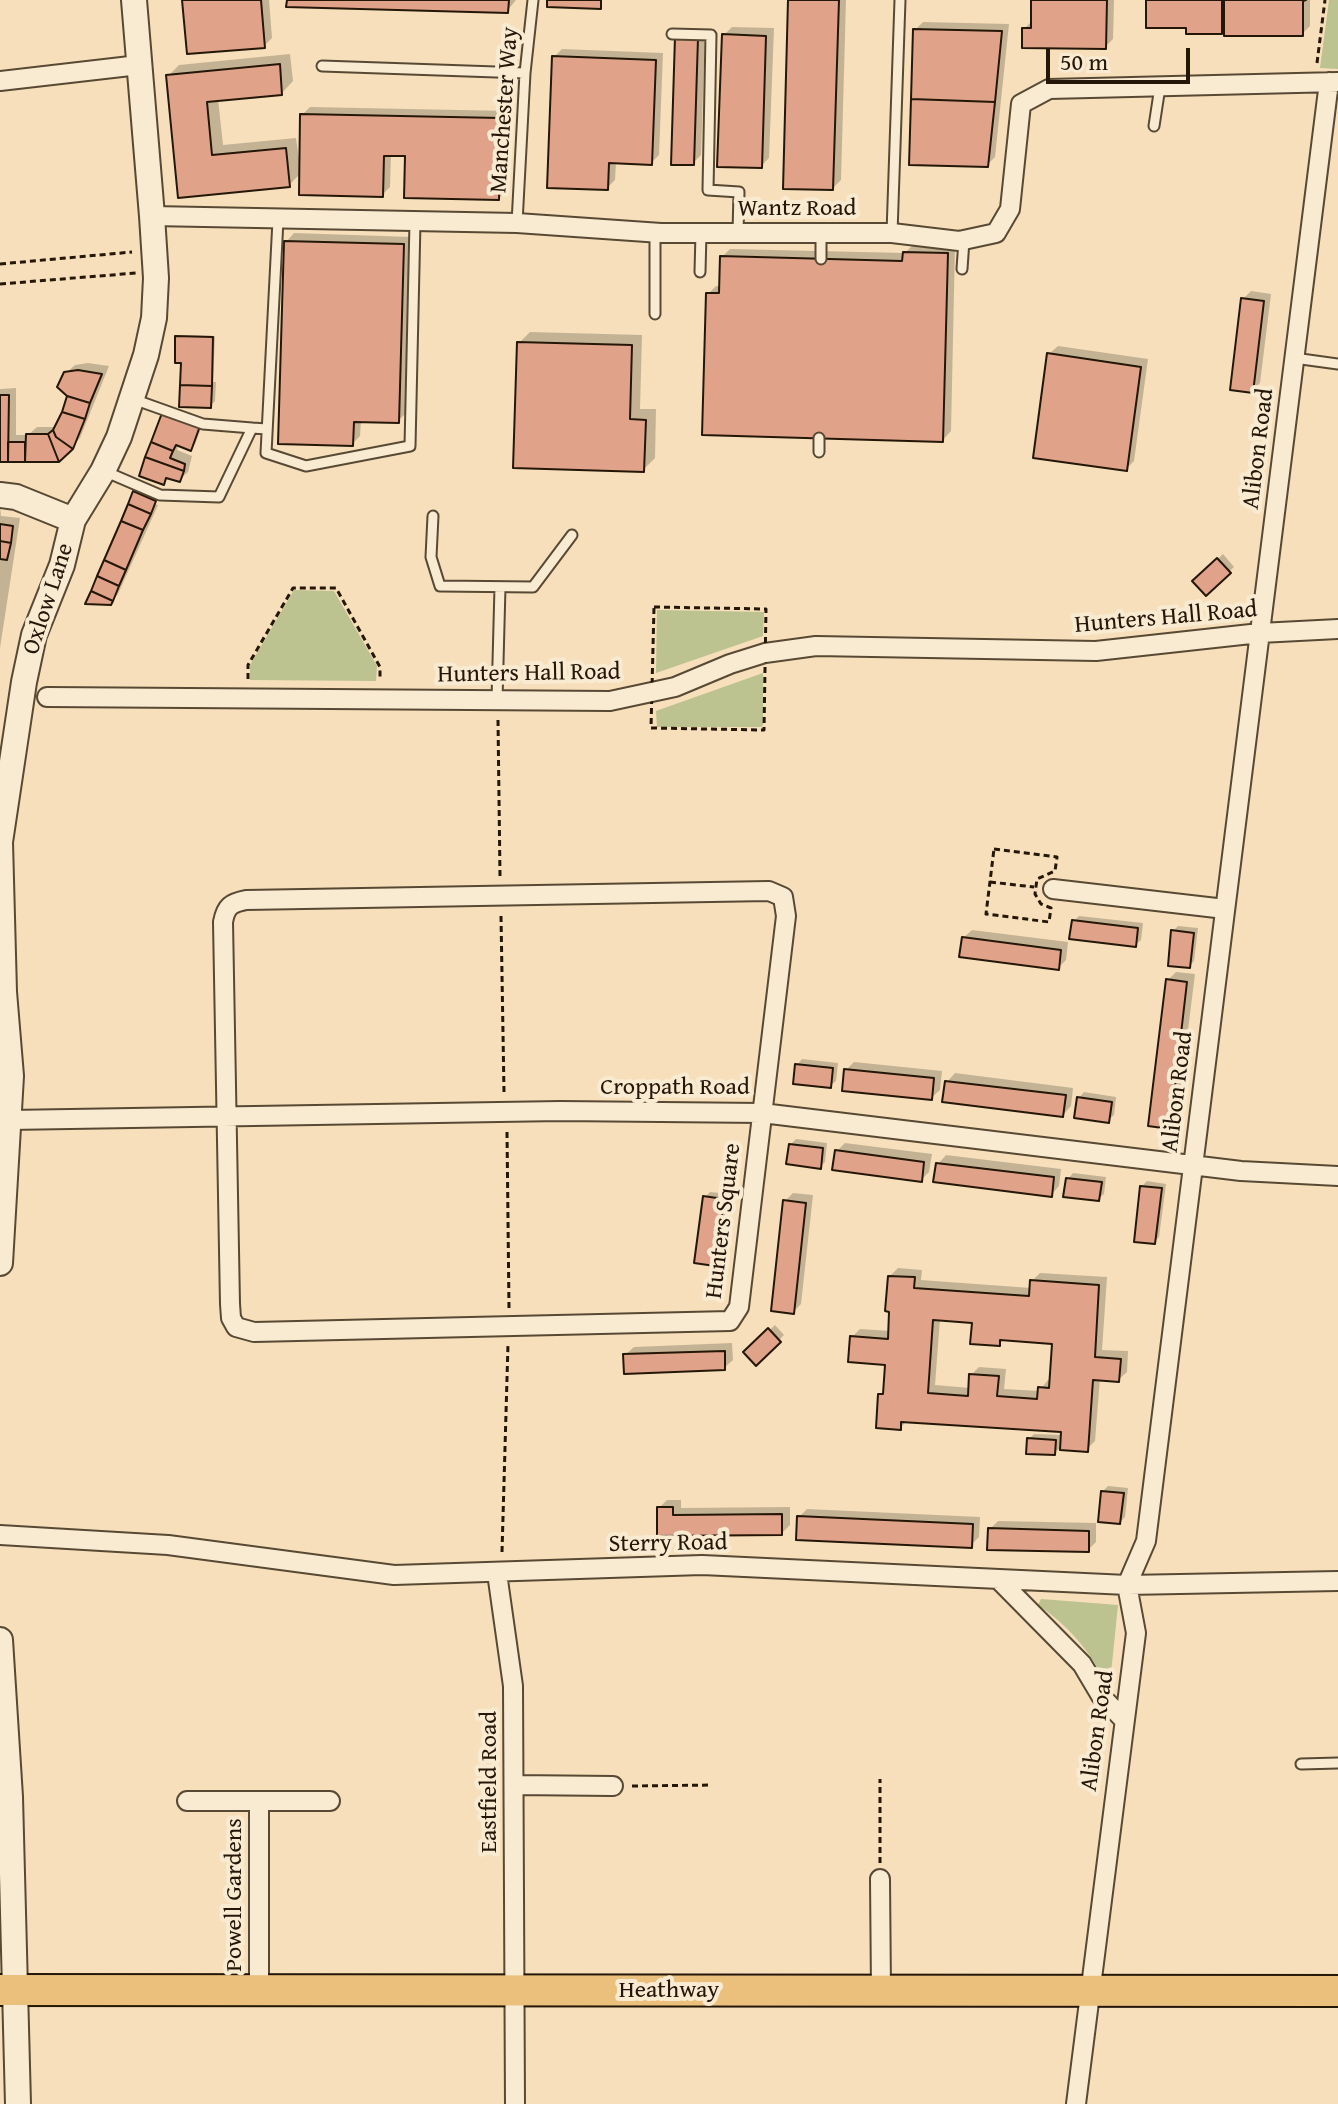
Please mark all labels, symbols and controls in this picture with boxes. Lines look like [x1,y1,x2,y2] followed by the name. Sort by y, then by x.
[485,26,525,194] street label: Manchester Way
[1050,32,1194,82] scale bar
[1060,44,1108,79] text: 50 m
[738,195,856,223] street label: Wantz Road
[1237,387,1281,511] street label: Alibon Road
[17,540,81,658] street label: Oxlow Lane
[1074,596,1258,640] street label: Hunters Hall Road
[437,658,621,690] street label: Hunters Hall Road
[1156,1030,1200,1154] street label: Alibon Road
[600,1074,750,1102] street label: Croppath Road
[700,1142,748,1300] street label: Hunters Square
[608,1529,728,1559] street label: Sterry Road
[1075,1669,1121,1793] street label: Alibon Road
[476,1711,504,1853] street label: Eastfield Road
[221,1818,249,1972] street label: Powell Gardens
[619,1977,719,2005] street label: Heathway

